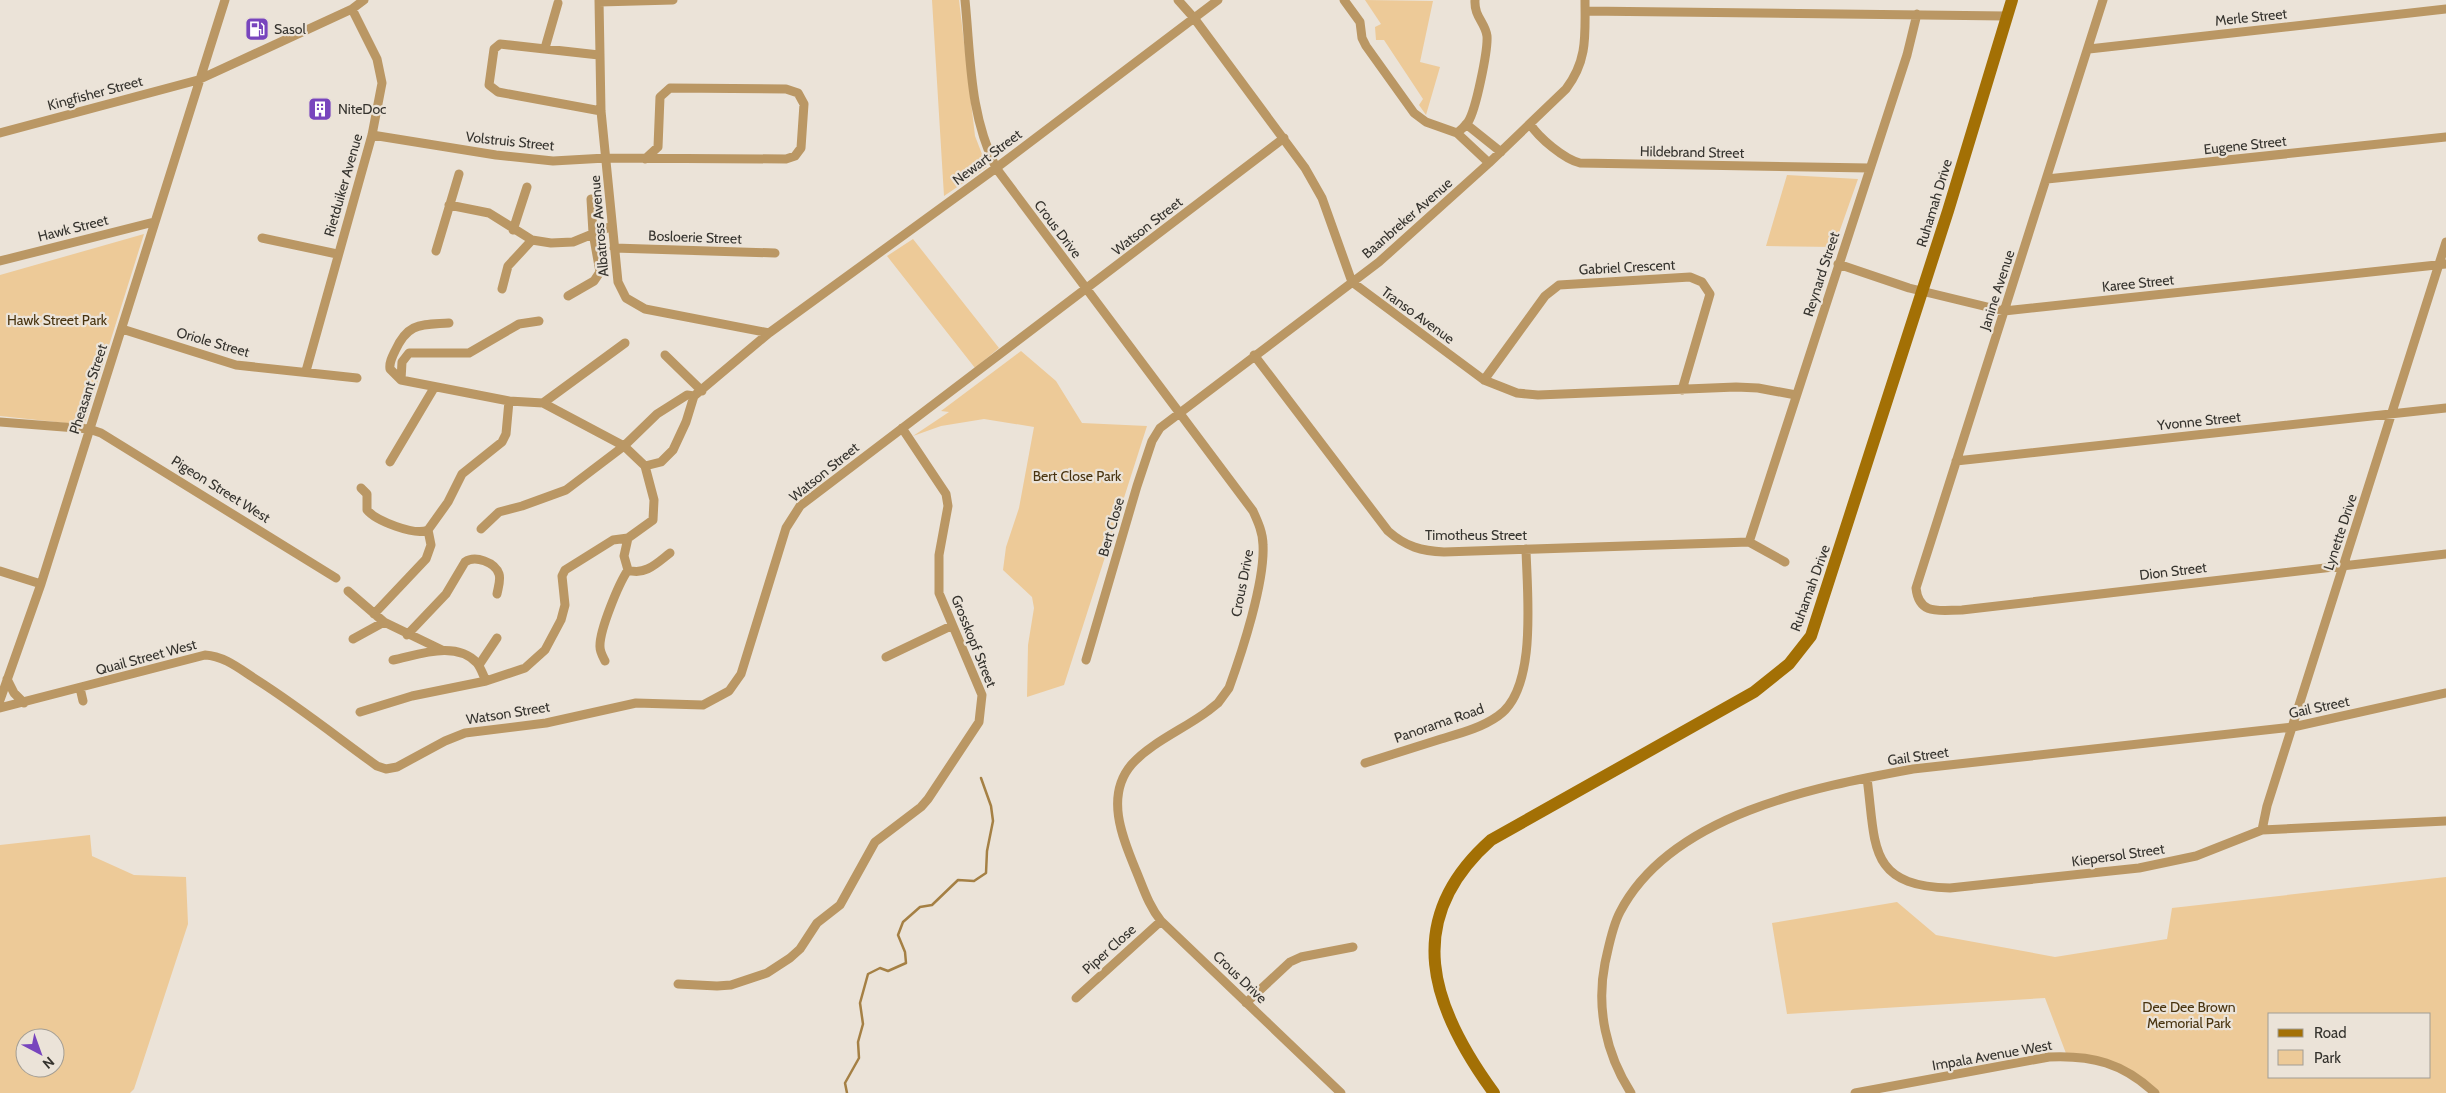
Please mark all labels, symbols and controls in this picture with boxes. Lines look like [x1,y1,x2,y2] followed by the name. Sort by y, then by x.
[2214,4,2288,30] street label: Merle Street
[244,16,270,42] fuel station icon: Sasol
[274,20,306,38] place label: Sasol
[45,72,145,114] street label: Kingfisher Street
[307,96,333,122] building icon: NiteDoc
[338,100,386,118] place label: NiteDoc
[949,125,1025,189] street label: Newart Street
[465,127,555,155] street label: Volstruis Street
[320,131,366,239] street label: Rietduiker Avenue
[2203,132,2288,158] street label: Eugene Street
[1640,142,1745,162] street label: Hildebrand Street
[1912,157,1956,249] street label: Ruhamah Drive
[586,174,612,278] street label: Albatross Avenue
[1358,174,1456,262] street label: Baanbreker Avenue
[1108,193,1186,259] street label: Watson Street
[1030,196,1086,262] street label: Crous Drive
[36,211,110,245] street label: Hawk Street
[648,226,742,248] street label: Bosloerie Street
[1799,229,1843,319] street label: Reynard Street
[1975,248,2018,333] street label: Janine Avenue
[1578,255,1676,279] street label: Gabriel Crescent
[2101,270,2175,296] street label: Karee Street
[1378,282,1458,348] street label: Transo Avenue
[7,311,108,329] park label: Hawk Street Park
[174,323,252,361] street label: Oriole Street
[65,341,111,436] street label: Pheasant Street
[2155,408,2242,434] street label: Yvonne Street
[786,438,863,506] street label: Watson Street
[168,451,274,527] street label: Pigeon Street West
[1033,467,1122,485] park label: Bert Close Park
[2319,492,2361,572] street label: Lynette Drive
[1094,496,1128,558] street label: Bert Close
[1425,526,1527,544] street label: Timotheus Street
[1786,542,1834,634] street label: Ruhamah Drive
[1227,548,1257,618] street label: Crous Drive
[2138,558,2208,584] street label: Dion Street
[947,592,1001,690] street label: Grosskopf Street
[94,635,199,679] street label: Quail Street West
[2287,692,2351,722] street label: Gail Street
[465,697,551,728] street label: Watson Street
[1392,699,1486,747] street label: Panorama Road
[1886,743,1950,769] street label: Gail Street
[2070,840,2166,870] street label: Kiepersol Street
[1078,920,1140,978] street label: Piper Close
[1209,947,1271,1007] street label: Crous Drive
[2142,998,2236,1032] park label: Dee Dee Brown Memorial Park
[2268,1013,2431,1078] legend
[2314,1024,2347,1042] text: Road
[15,1028,65,1078] north arrow
[1931,1036,2054,1074] street label: Impala Avenue West
[2314,1049,2341,1067] text: Park
[39,1053,58,1073] text: N

